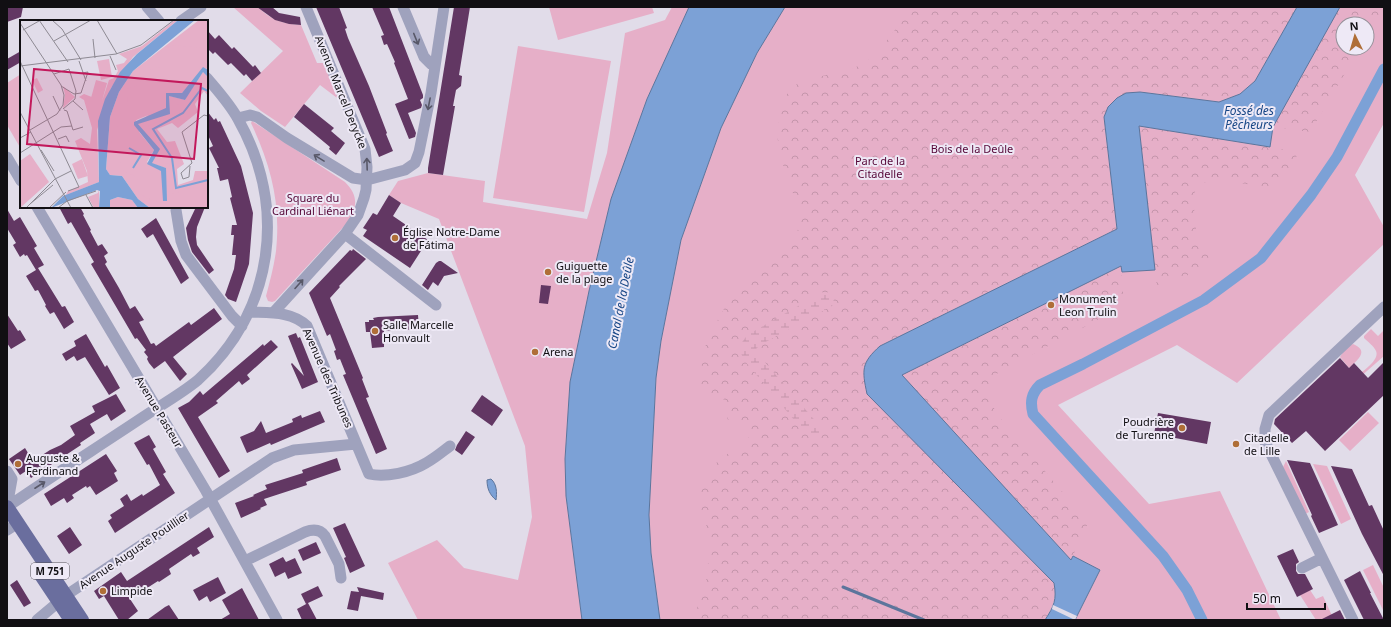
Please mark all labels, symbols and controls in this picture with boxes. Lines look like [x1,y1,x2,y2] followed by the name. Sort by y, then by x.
[1335,16,1375,56] north arrow
[1349,18,1359,33] text: N
[20,20,208,208] inset map
[413,32,421,44] one-way arrow
[312,33,371,151] street label: Avenue Marcel Derycke
[424,97,432,110] one-way arrow
[1224,102,1274,133] water label: Fossé des Pêcheurs
[931,141,1013,156] park label: Bois de la Deûle
[855,153,905,181] park label: Parc de la Citadelle
[314,154,325,162] one-way arrow
[363,158,371,171] one-way arrow
[272,190,354,218] park label: Square du Cardinal Liénart
[403,224,500,252] place label: Église Notre-Dame de Fátima
[390,233,400,243] marker: Église Notre-Dame de Fátima
[603,256,638,350] water label: Canal de la Deûle
[556,258,612,286] place label: Guiguette de la plage
[543,267,553,277] marker: Guiguette de la plage
[294,279,304,289] one-way arrow
[1059,291,1117,319] place label: Monument Leon Trulin
[1046,300,1056,310] marker: Monument Leon Trulin
[383,317,454,345] place label: Salle Marcelle Honvault
[300,326,357,430] street label: Avenue des Tribunes
[370,326,380,336] marker: Salle Marcelle Honvault
[543,344,574,359] place label: Arena
[530,347,540,357] marker: Arena
[132,373,187,451] street label: Avenue Pasteur
[1115,414,1174,442] place label: Poudrière de Turenne
[1177,423,1187,433] marker: Poudrière de Turenne
[1244,430,1289,458] place label: Citadelle de Lille
[1231,439,1241,449] marker: Citadelle de Lille
[26,450,81,478] place label: Auguste & Ferdinand
[13,459,23,469] marker: Auguste & Ferdinand
[34,481,46,489] one-way arrow
[76,507,192,592] street label: Avenue Auguste Pouillier
[31,563,69,579] road number: M 751
[111,583,152,598] place label: Limpide
[1247,585,1325,611] scale bar
[98,586,108,596] marker: Limpide
[1253,590,1281,607] text: 50 m

